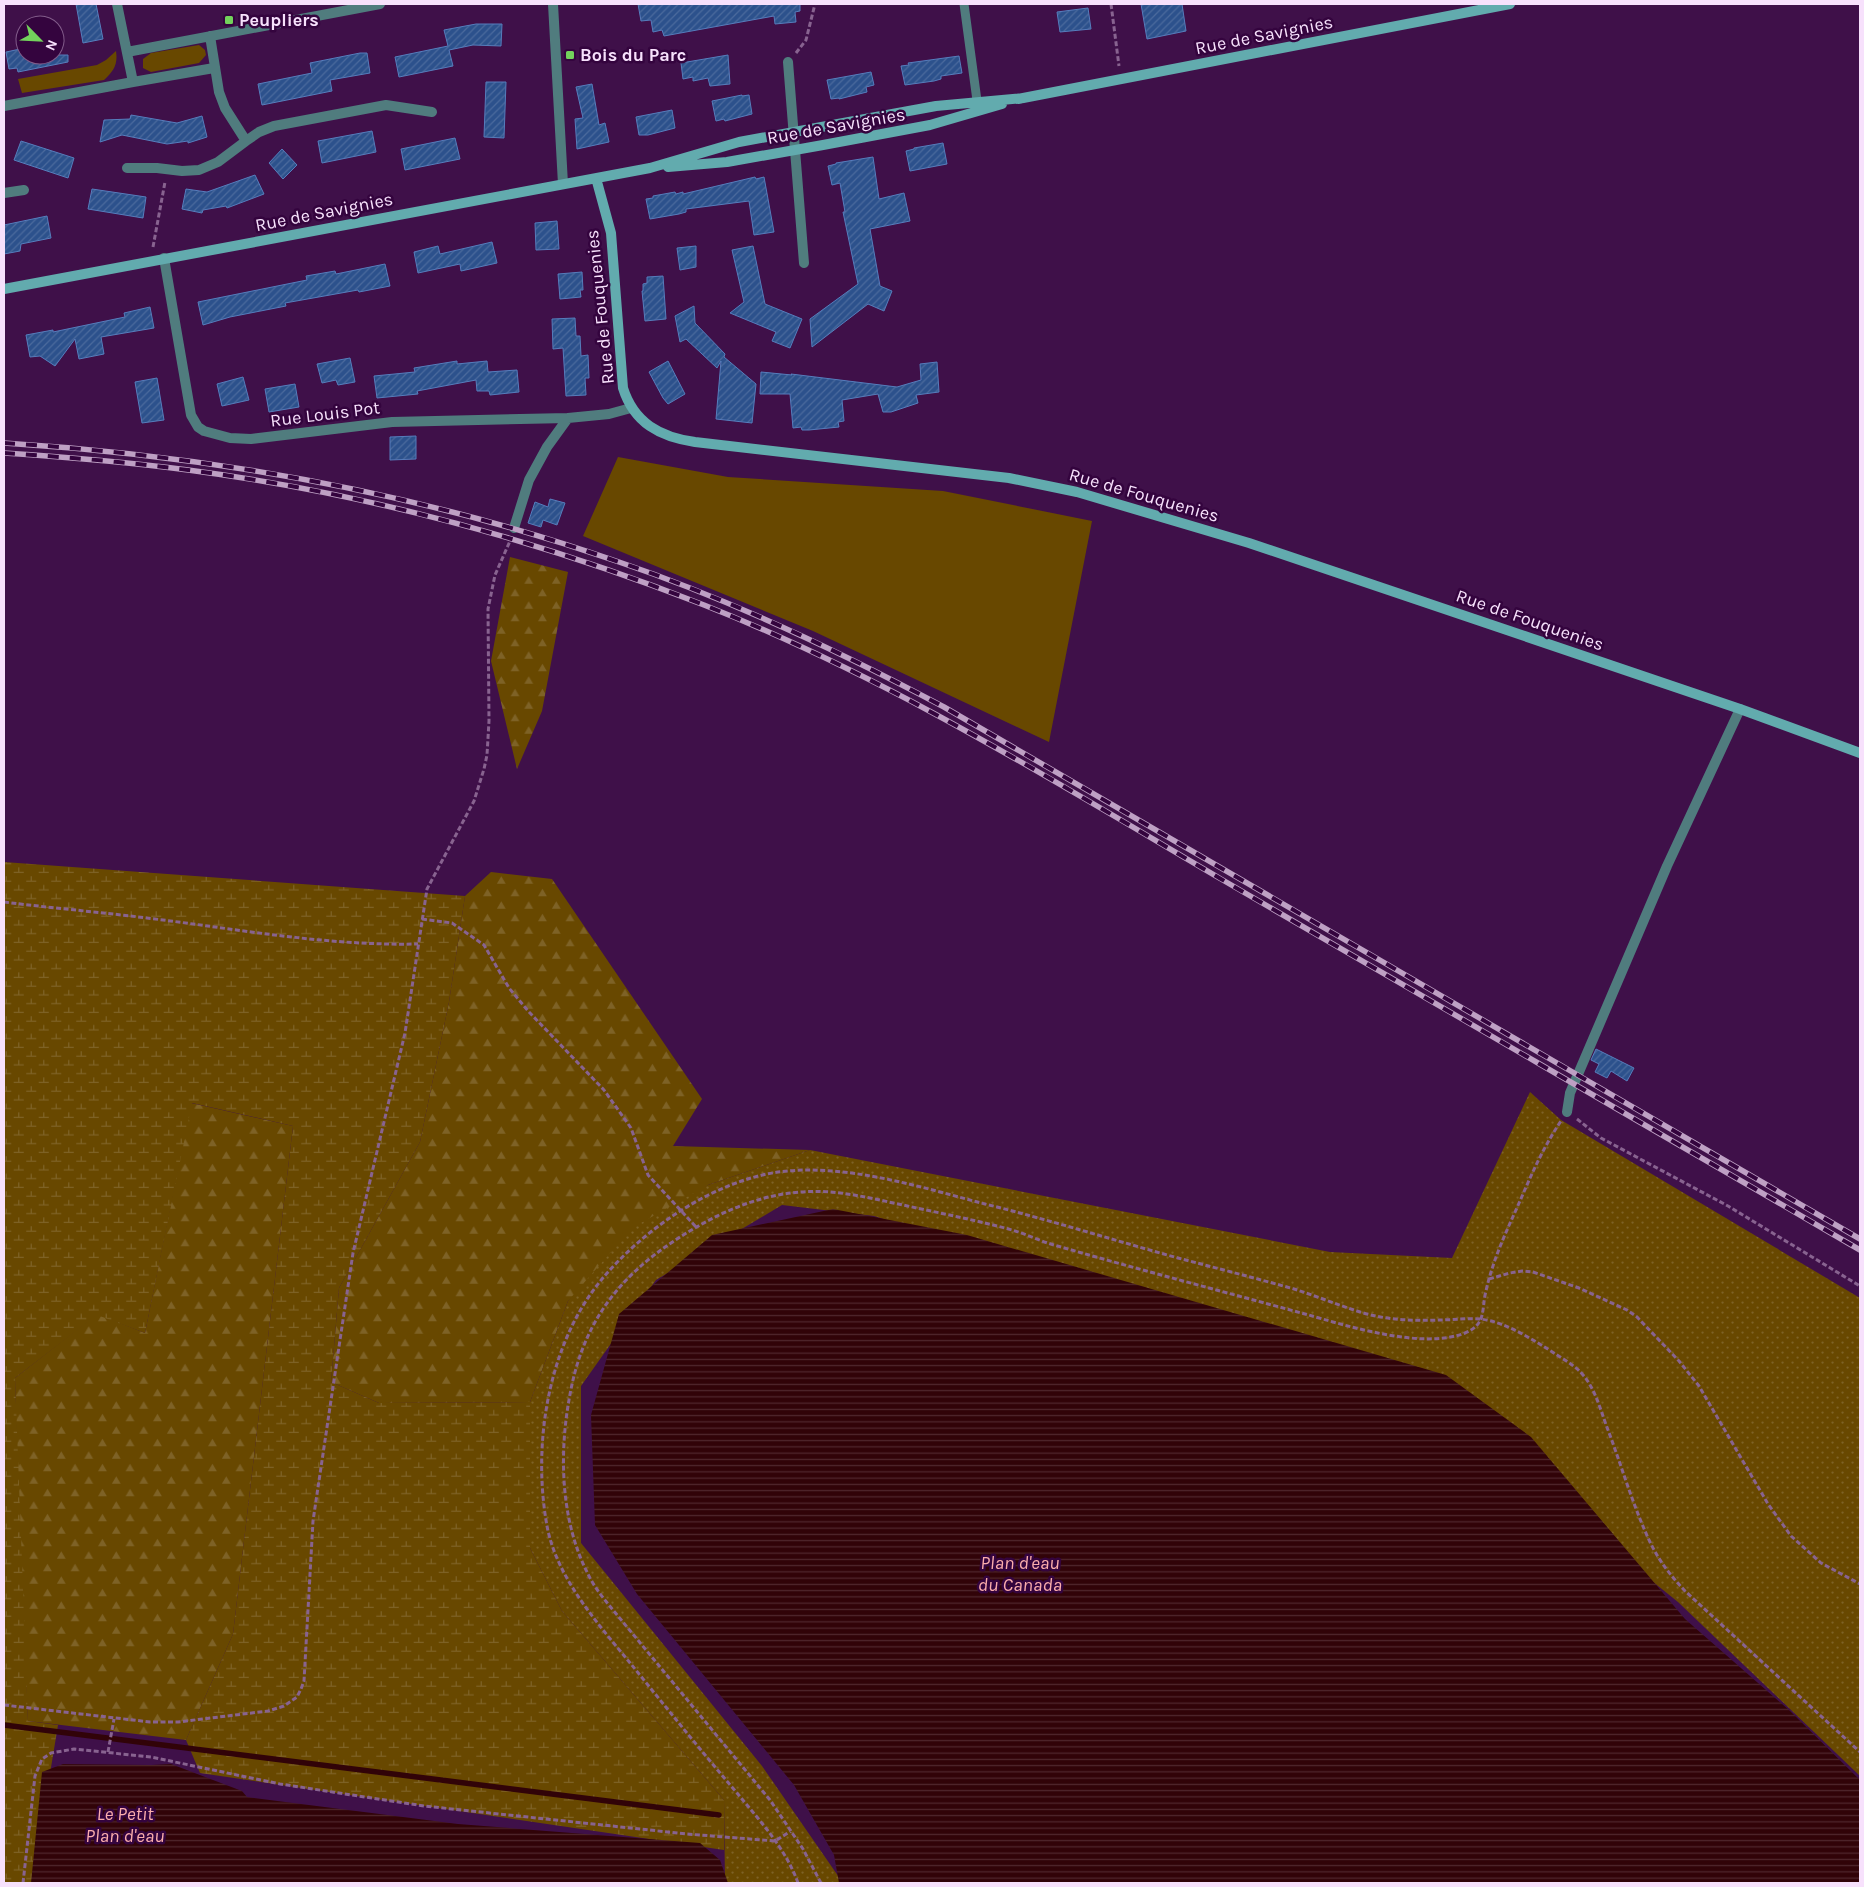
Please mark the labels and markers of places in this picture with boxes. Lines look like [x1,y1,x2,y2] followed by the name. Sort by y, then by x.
[239,9,319,31] place label: Peupliers
[223,14,235,26] marker: Peupliers
[580,44,686,66] place label: Bois du Parc
[564,49,576,61] marker: Bois du Parc

